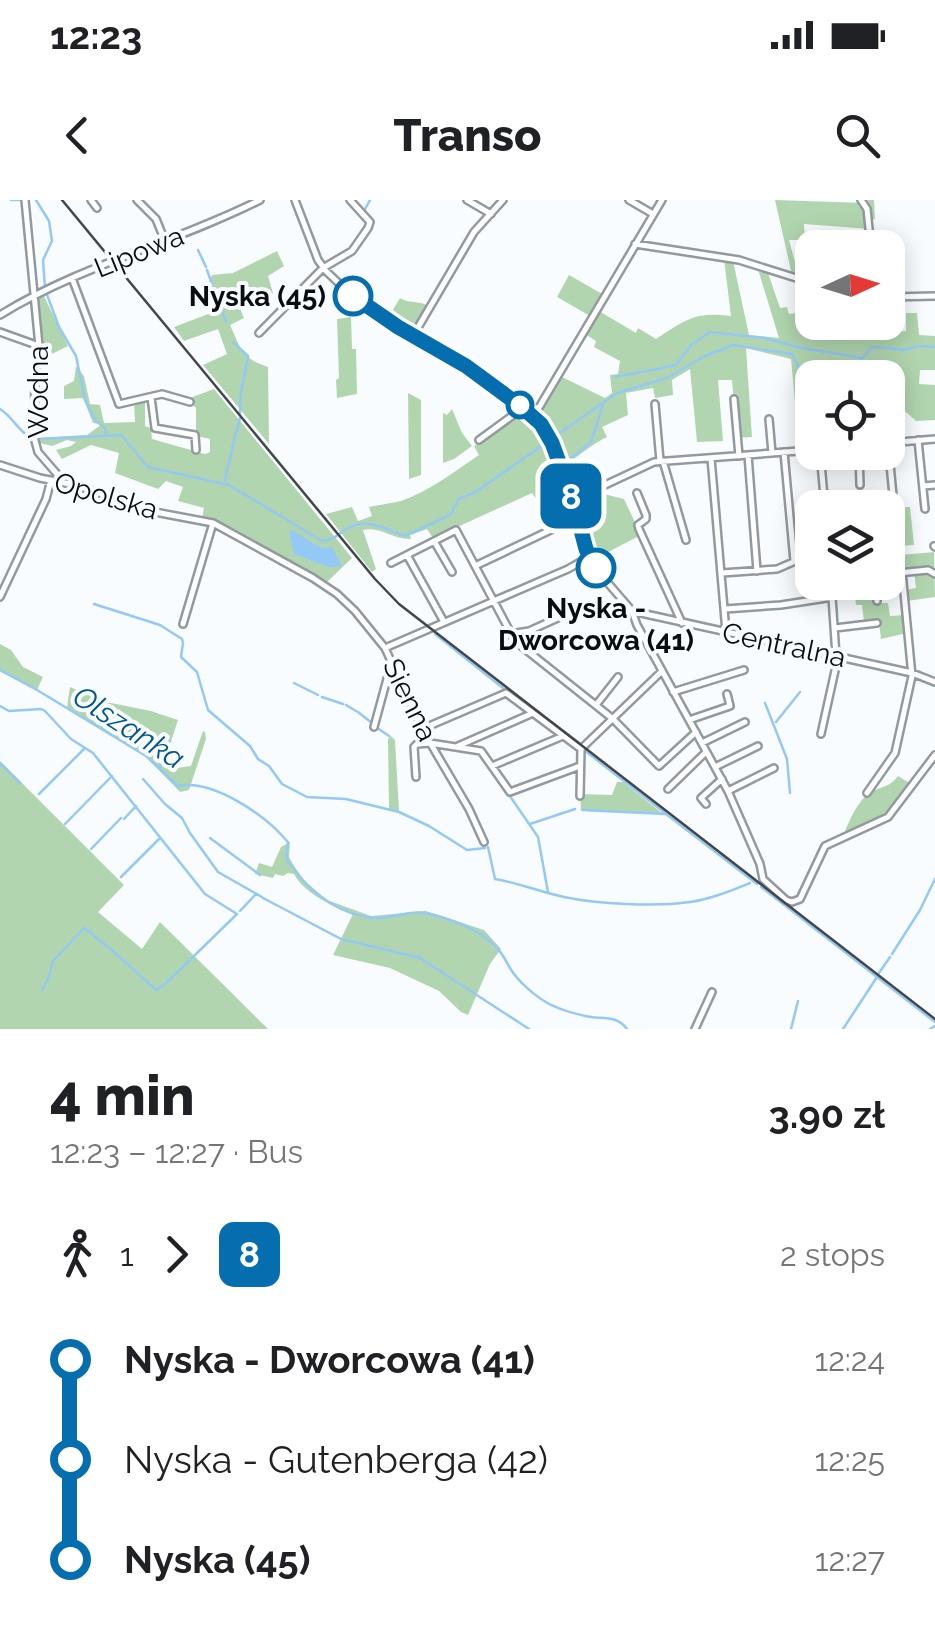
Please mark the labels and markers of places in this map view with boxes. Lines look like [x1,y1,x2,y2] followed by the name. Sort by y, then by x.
[334,277,372,315] marker: Nyska (45)
[189,280,326,313] place label: Nyska (45)
[507,392,533,418] unlabelled marker
[577,549,615,587] marker: Nyska - Dworcowa (41)
[498,592,694,657] place label: Nyska - Dworcowa (41)

